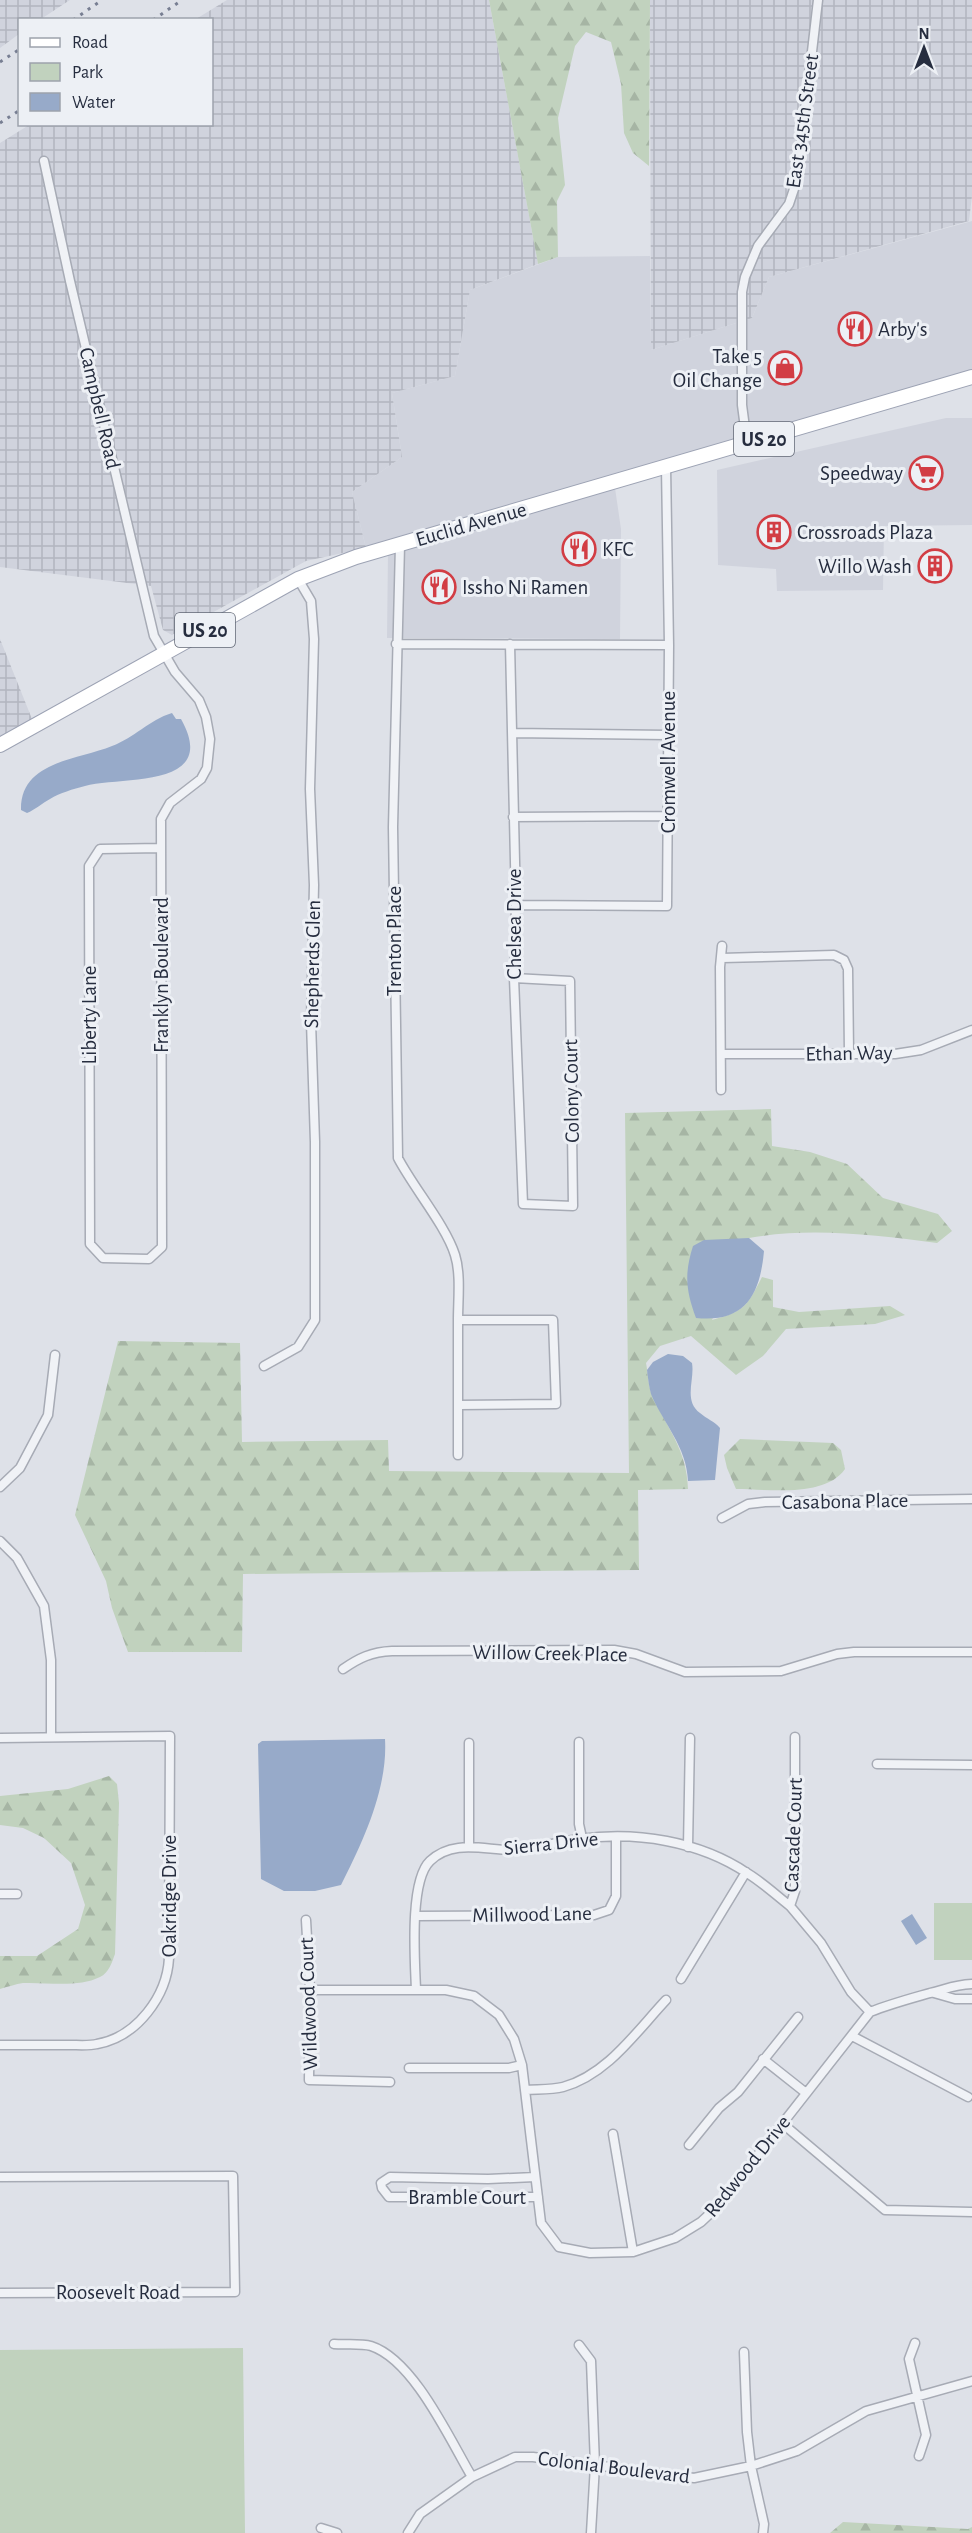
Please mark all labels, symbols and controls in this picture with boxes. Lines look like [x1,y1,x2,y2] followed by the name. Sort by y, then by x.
[18,18,213,126] legend
[894,18,954,78] north arrow
[918,26,930,42] text: N
[72,34,108,52] text: Road
[783,52,822,190] street label: East 345th Street
[72,64,104,82] text: Park
[72,94,115,112] text: Water
[837,311,873,347] restaurant icon: Arby's
[878,319,927,340] place label: Arby's
[75,345,124,471] street label: Campbell Road
[673,346,762,391] place label: Take 5 Oil Change
[767,350,803,386] shop icon: Take 5 Oil Change
[734,422,794,456] road number: US 20
[908,455,944,491] supermarket icon: Speedway
[820,463,903,484] place label: Speedway
[413,499,529,550] street label: Euclid Avenue
[756,514,792,550] building icon: Crossroads Plaza
[797,522,933,543] place label: Crossroads Plaza
[561,531,597,567] restaurant icon: KFC
[602,539,634,560] place label: KFC
[917,548,953,584] building icon: Willo Wash
[818,556,912,577] place label: Willo Wash
[421,569,457,605] restaurant icon: Issho Ni Ramen
[462,577,588,598] place label: Issho Ni Ramen
[175,613,235,647] road number: US 20
[658,691,679,833] street label: Cromwell Avenue
[504,868,525,980] street label: Chelsea Drive
[384,886,405,996] street label: Trenton Place
[151,897,172,1053] street label: Franklyn Boulevard
[301,900,324,1028] street label: Shepherds Glen
[79,966,100,1064] street label: Liberty Lane
[560,1039,583,1143] street label: Colony Court
[805,1042,893,1065] street label: Ethan Way
[782,1490,908,1513] street label: Casabona Place
[472,1642,628,1665] street label: Willow Creek Place
[781,1777,806,1893] street label: Cascade Court
[503,1828,599,1859] street label: Sierra Drive
[159,1835,180,1957] street label: Oakridge Drive
[472,1903,592,1926] street label: Millwood Lane
[296,1937,321,2071] street label: Wildwood Court
[700,2112,795,2221] street label: Redwood Drive
[408,2187,526,2208] street label: Bramble Court
[56,2282,180,2303] street label: Roosevelt Road
[537,2448,691,2487] street label: Colonial Boulevard

